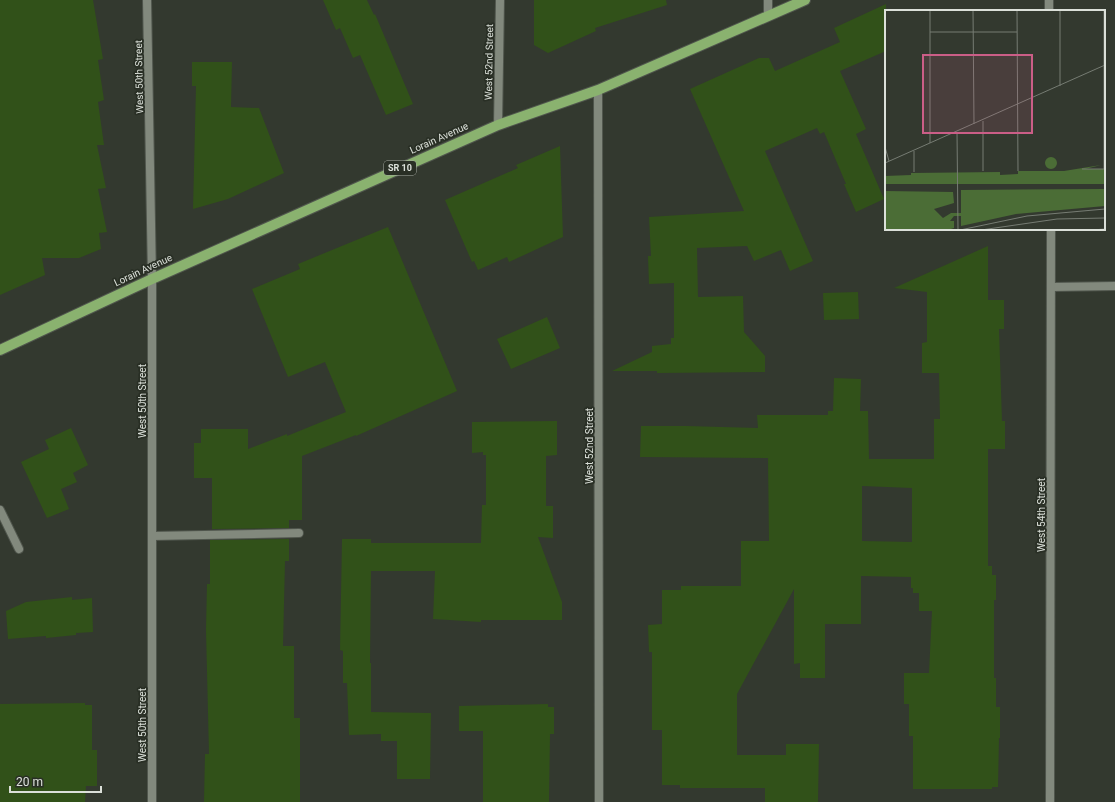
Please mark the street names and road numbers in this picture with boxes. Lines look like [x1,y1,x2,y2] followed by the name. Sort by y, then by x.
[483,24,495,100] street label: West 52nd Street
[133,40,145,114] street label: West 50th Street
[408,120,470,156] street label: Lorain Avenue
[384,161,416,175] road number: SR 10
[112,252,174,288] street label: Lorain Avenue
[137,364,148,438] street label: West 50th Street
[584,408,595,484] street label: West 52nd Street
[1036,478,1047,552] street label: West 54th Street
[137,688,148,762] street label: West 50th Street

